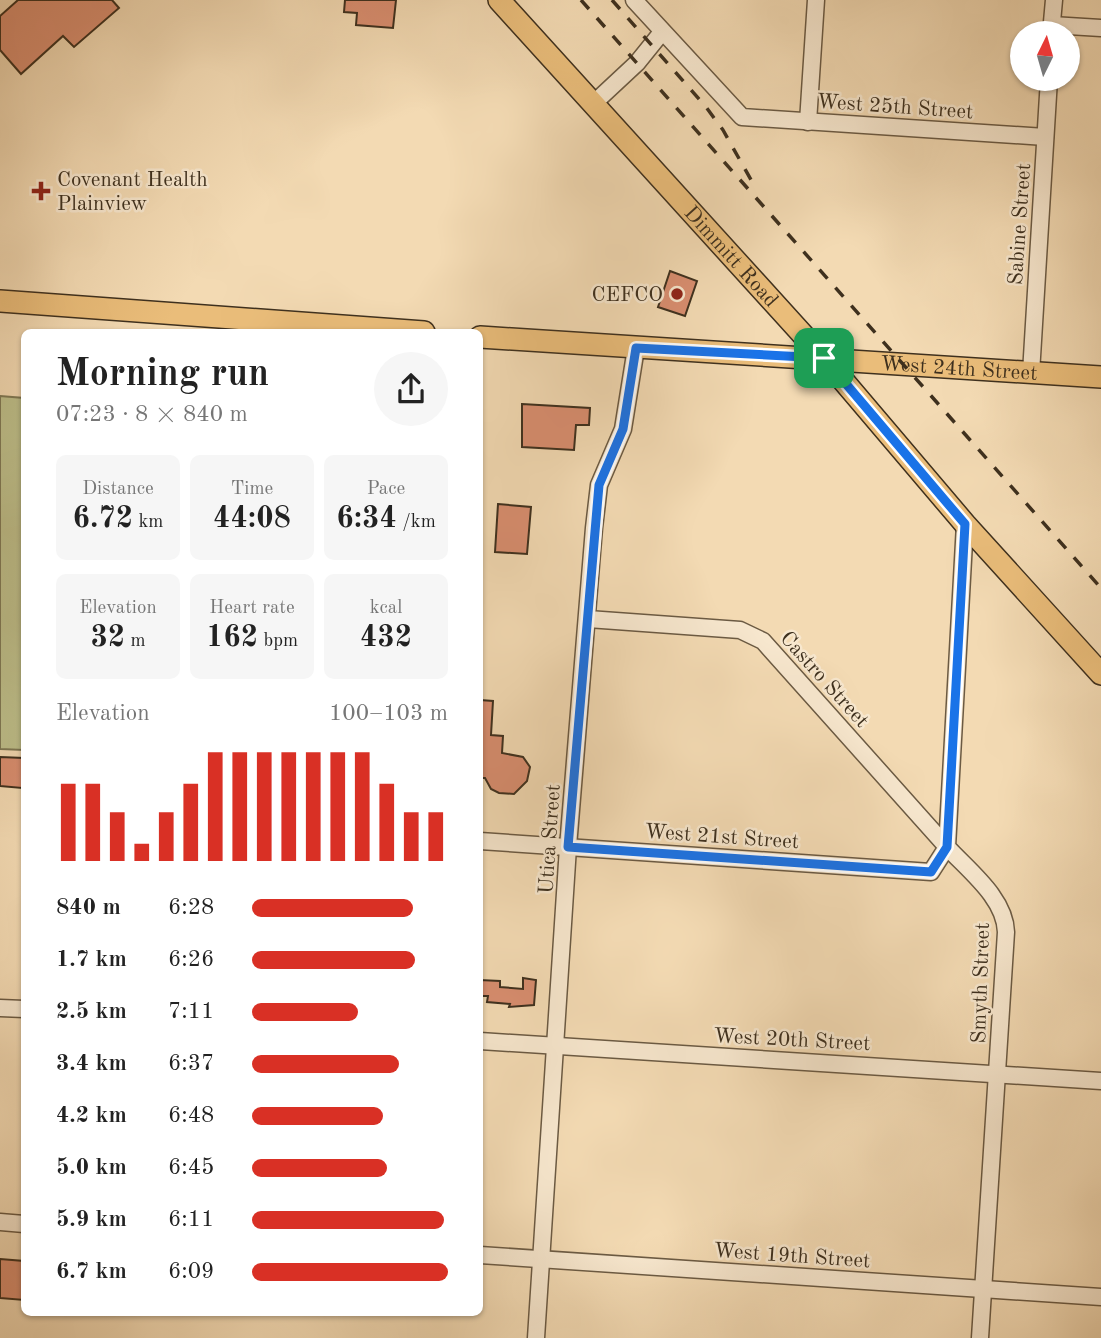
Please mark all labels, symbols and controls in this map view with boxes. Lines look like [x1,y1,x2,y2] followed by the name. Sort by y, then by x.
[1010,21,1080,91] north arrow
[1010,21,1080,91] map controls
[816,92,974,123] street label: West 25th Street
[1006,162,1035,286] street label: Sabine Street
[57,170,208,215] place label: Covenant Health Plainview
[31,181,51,201] marker: Covenant Health Plainview
[679,203,781,312] street label: Dimmitt Road
[591,285,663,306] place label: CEFCO
[669,286,685,302] marker: CEFCO
[794,328,854,388] pin
[805,339,843,377] icon: arrive
[374,352,448,426] button: share
[880,354,1038,385] street label: West 24th Street
[56,356,269,394] text: Morning run
[56,403,248,426] text: 07:23 · 8 × 840 m
[82,480,154,499] text: Distance
[231,480,273,499] text: Time
[367,480,405,499] text: Pace
[73,504,133,534] text: 6.72
[213,504,291,534] text: 44:08
[336,504,397,534] text: 6:34
[133,513,163,532] text: km
[397,513,436,532] text: /km
[79,599,157,618] text: Elevation
[209,599,295,618] text: Heart rate
[370,599,402,618] text: kcal
[90,623,125,653] text: 32
[206,623,258,653] text: 162
[360,623,412,653] text: 432
[775,628,872,732] street label: Castro Street
[125,632,146,651] text: m
[258,632,298,651] text: bpm
[56,702,150,725] text: Elevation
[329,702,448,725] text: 100–103 m
[536,783,565,895] street label: Utica Street
[644,822,800,853] street label: West 21st Street
[56,896,121,919] text: 840 m
[168,896,214,919] text: 6:28
[969,922,994,1044] street label: Smyth Street
[56,948,127,971] text: 1.7 km
[168,948,214,971] text: 6:26
[56,1000,127,1023] text: 2.5 km
[168,1000,214,1023] text: 7:11
[713,1026,871,1055] street label: West 20th Street
[56,1052,127,1075] text: 3.4 km
[168,1052,214,1075] text: 6:37
[56,1104,127,1127] text: 4.2 km
[168,1104,214,1127] text: 6:48
[56,1156,127,1179] text: 5.0 km
[168,1156,214,1179] text: 6:45
[56,1208,127,1231] text: 5.9 km
[168,1208,214,1231] text: 6:11
[713,1241,871,1272] street label: West 19th Street
[56,1260,127,1283] text: 6.7 km
[168,1260,214,1283] text: 6:09

